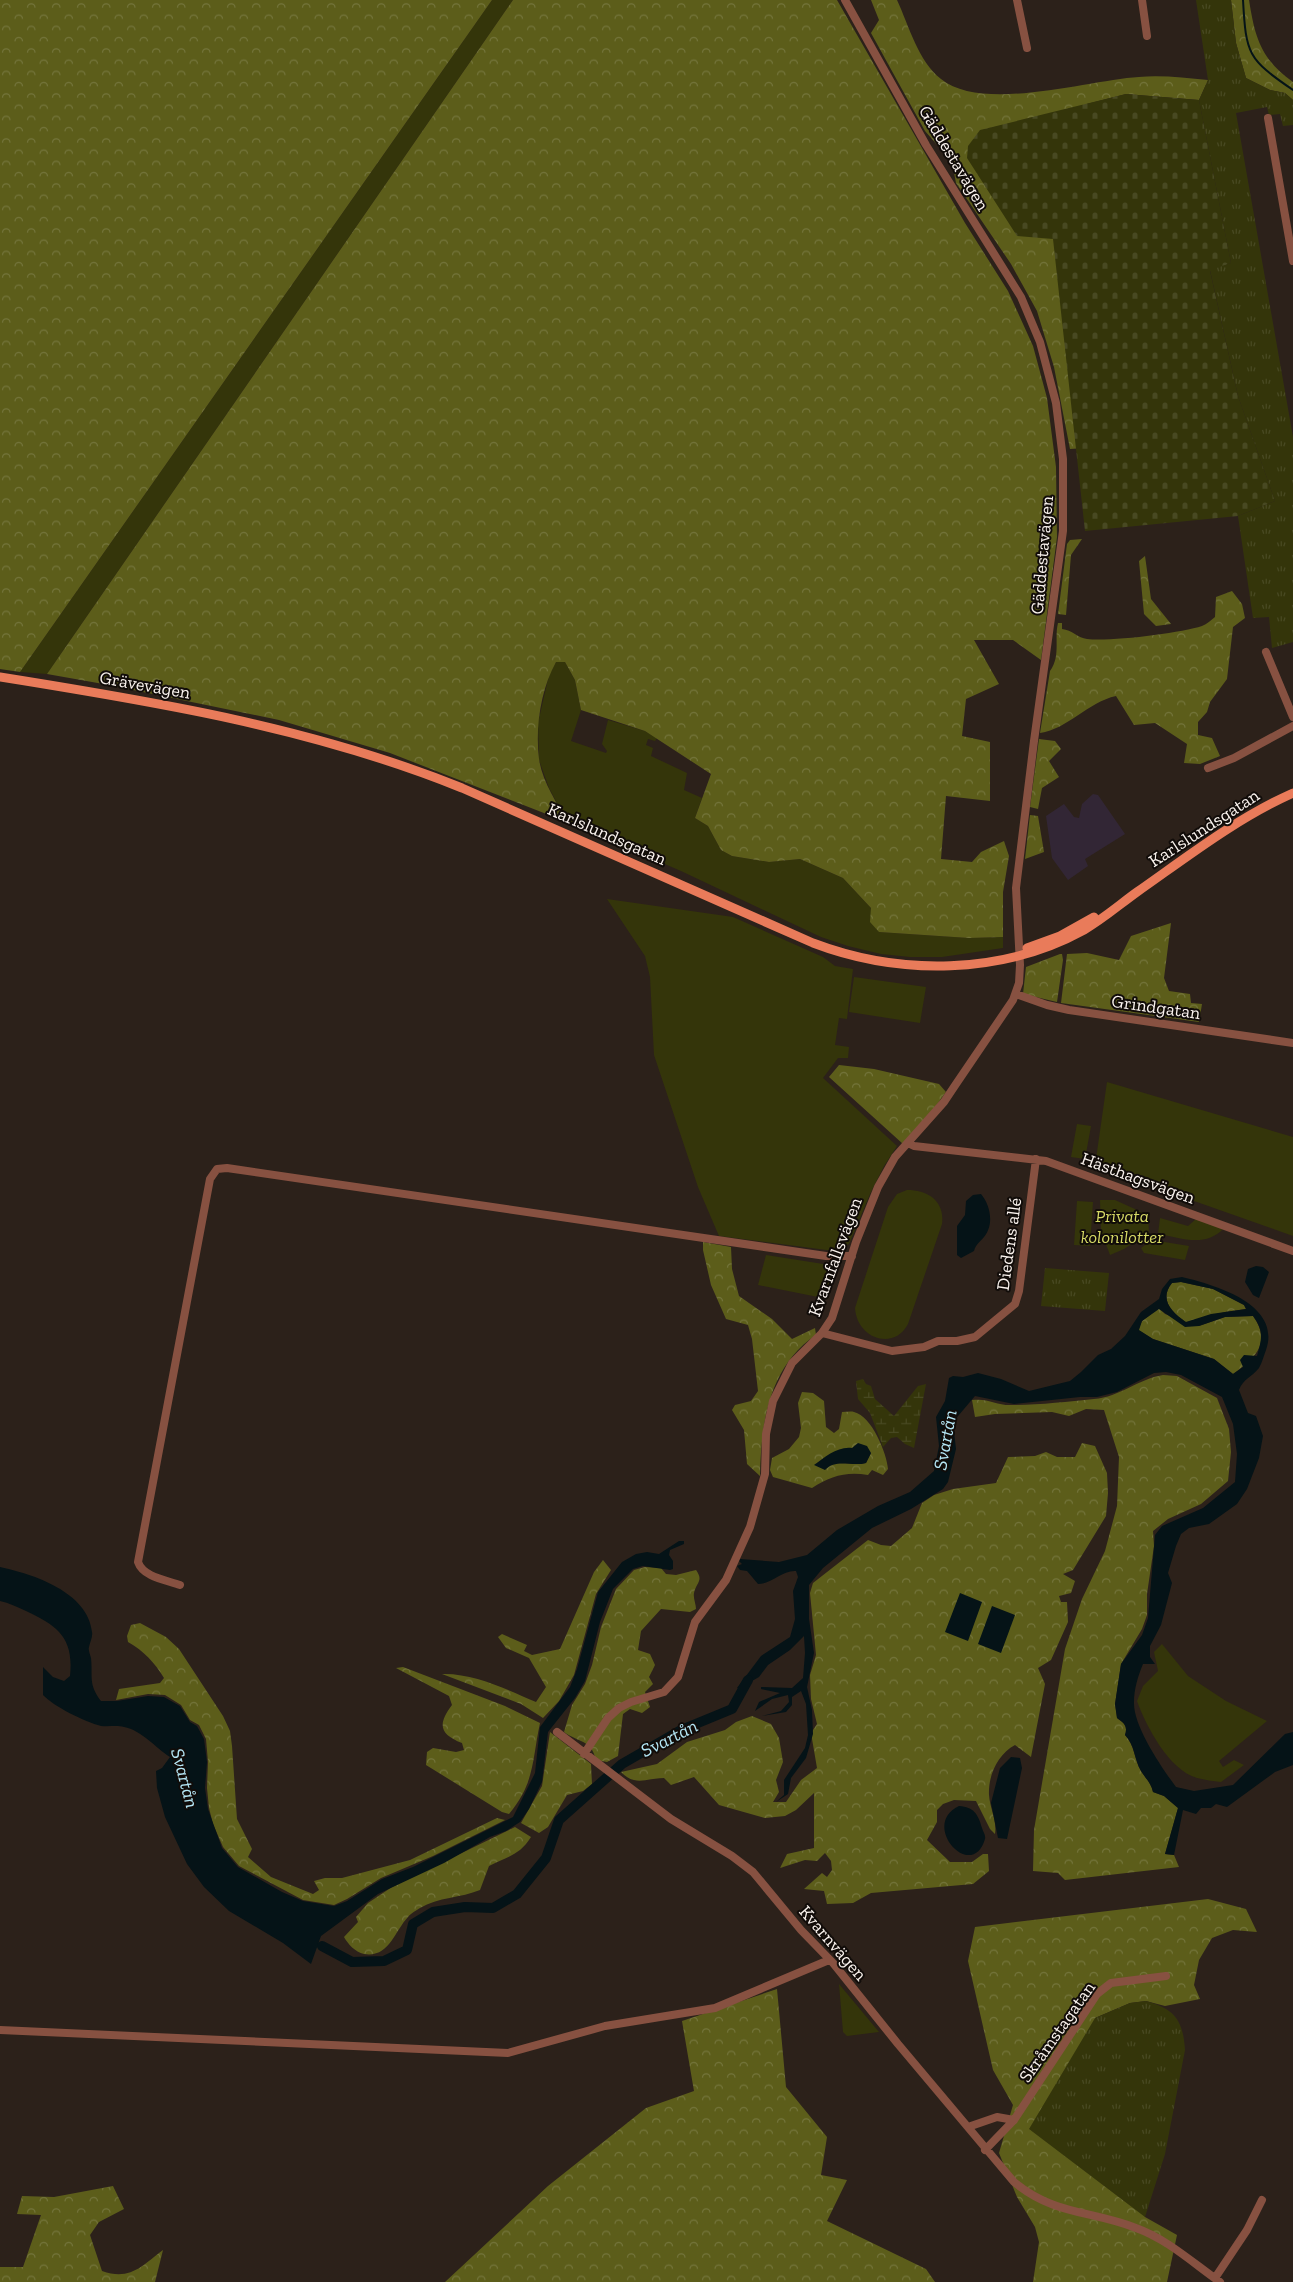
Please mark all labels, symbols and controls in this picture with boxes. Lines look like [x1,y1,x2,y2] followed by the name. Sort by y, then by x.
[914,101,994,215] street label: Gäddestavägen
[1026,494,1058,615] street label: Gäddestavägen
[98,666,193,704] street label: Grävevägen
[1145,784,1264,872] street label: Karlslundsgatan
[544,798,670,870] street label: Karlslundsgatan
[1110,990,1203,1024] street label: Grindgatan
[1078,1147,1199,1209] street label: Hästhagsvägen
[803,1194,867,1319] street label: Kvarnfallsvägen
[992,1196,1026,1292] street label: Diedens allé
[1081,1205,1164,1248] park label: Privata kolonilotter
[928,1408,962,1472] water label: Svartån
[637,1714,701,1762] water label: Svartån
[166,1746,204,1810] water label: Svartån
[794,1901,872,1986] street label: Kvarnvägen
[1014,1977,1100,2087] street label: Skråmstagatan

